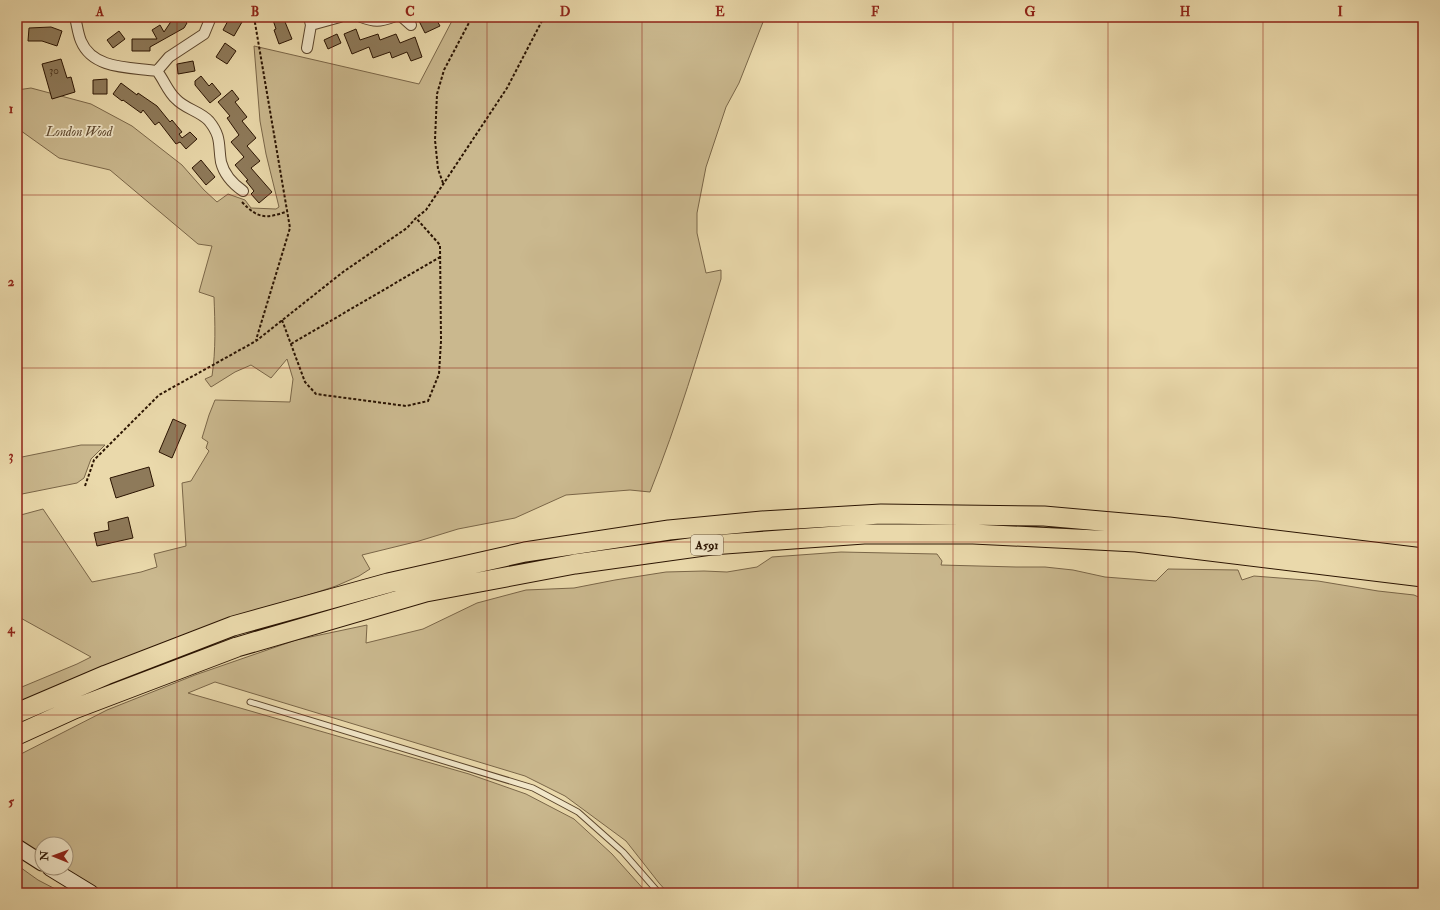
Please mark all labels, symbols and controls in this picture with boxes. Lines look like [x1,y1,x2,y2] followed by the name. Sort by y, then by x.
[95,4,105,20] text: A
[251,4,259,20] text: B
[405,4,415,20] text: C
[560,4,571,20] text: D
[715,4,725,20] text: E
[871,4,880,20] text: F
[1025,4,1036,20] text: G
[1180,4,1191,20] text: H
[1337,4,1343,20] text: I
[49,64,59,77] house number: 30
[9,101,14,117] text: 1
[45,124,114,140] park label: London Wood
[8,274,15,290] text: 2
[9,448,14,464] text: 3
[691,535,723,555] road number: A591
[6,621,15,637] text: 4
[8,794,14,810] text: 5
[34,836,74,876] north arrow
[38,850,51,862] text: N

